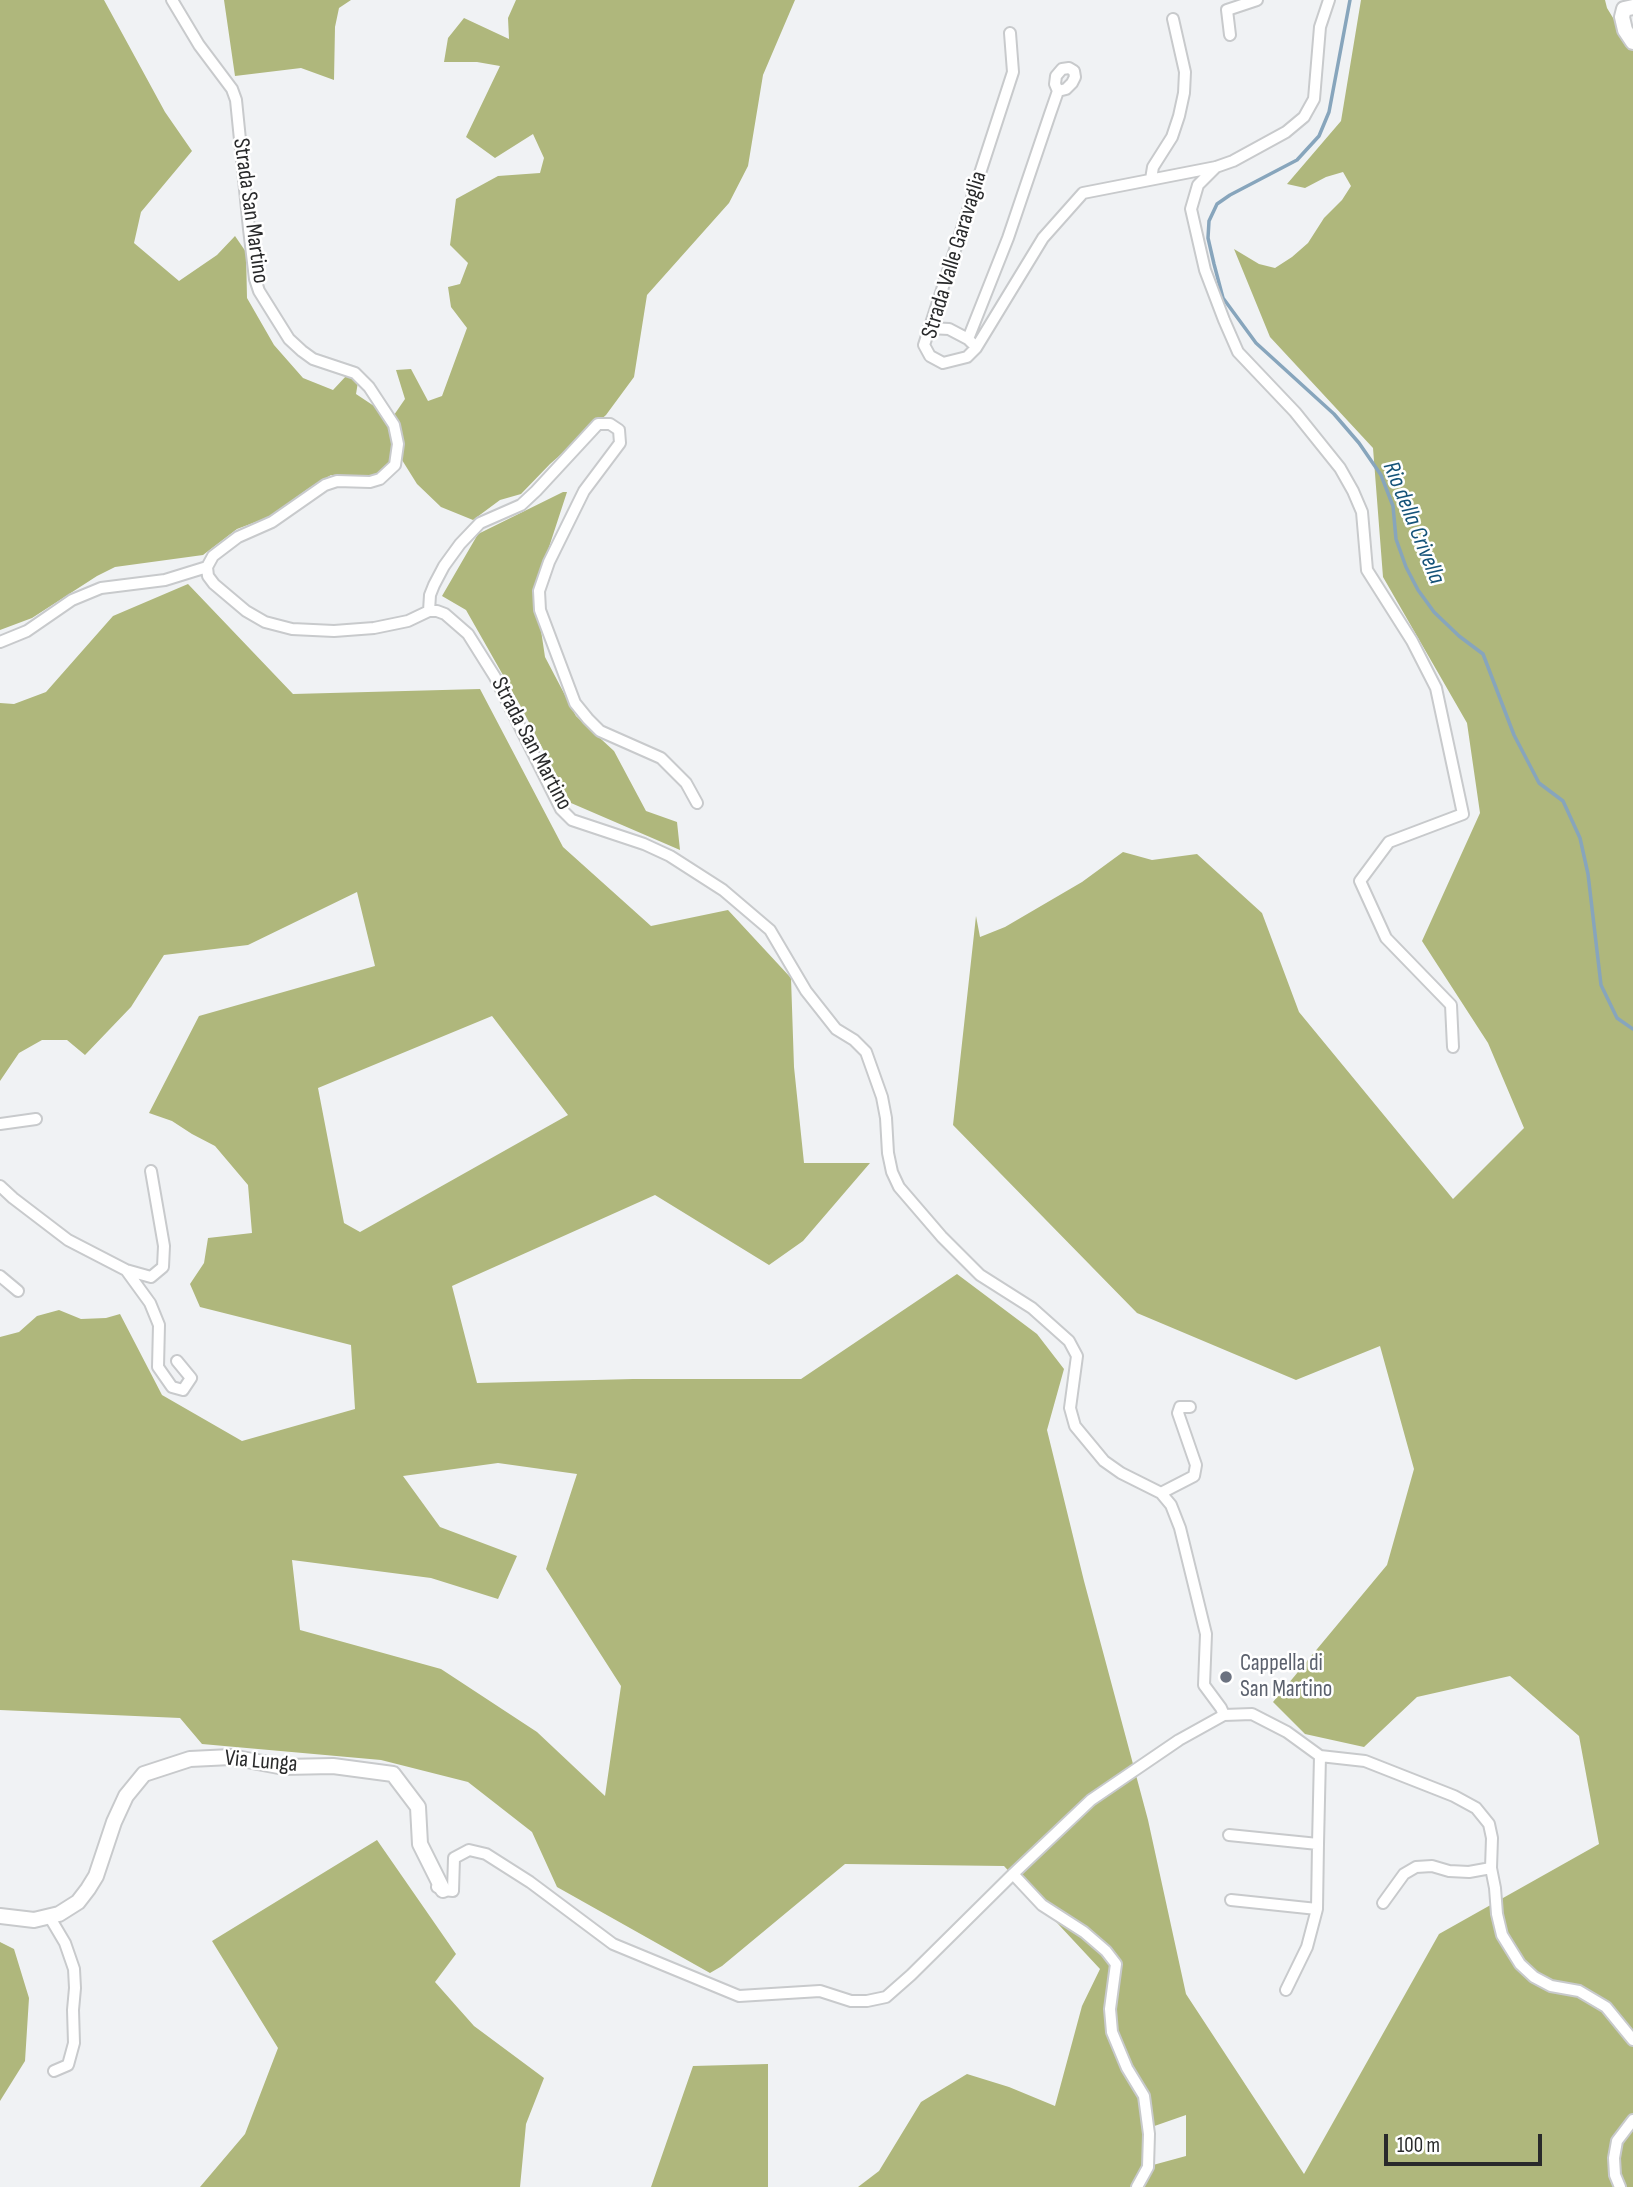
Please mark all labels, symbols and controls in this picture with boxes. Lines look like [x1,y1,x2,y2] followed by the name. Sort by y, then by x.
[226,137,274,285] street label: Strada San Martino
[916,168,994,342] street label: Strada Valle Garavaglia
[1375,458,1451,588] water label: Rio della Crivella
[484,673,578,815] street label: Strada San Martino
[1240,1650,1332,1704] place label: Cappella di San Martino
[1218,1669,1234,1685] marker: Cappella di San Martino
[224,1745,298,1779] street label: Via Lunga
[1388,2120,1546,2164] scale bar
[1397,2133,1440,2158] text: 100 m

